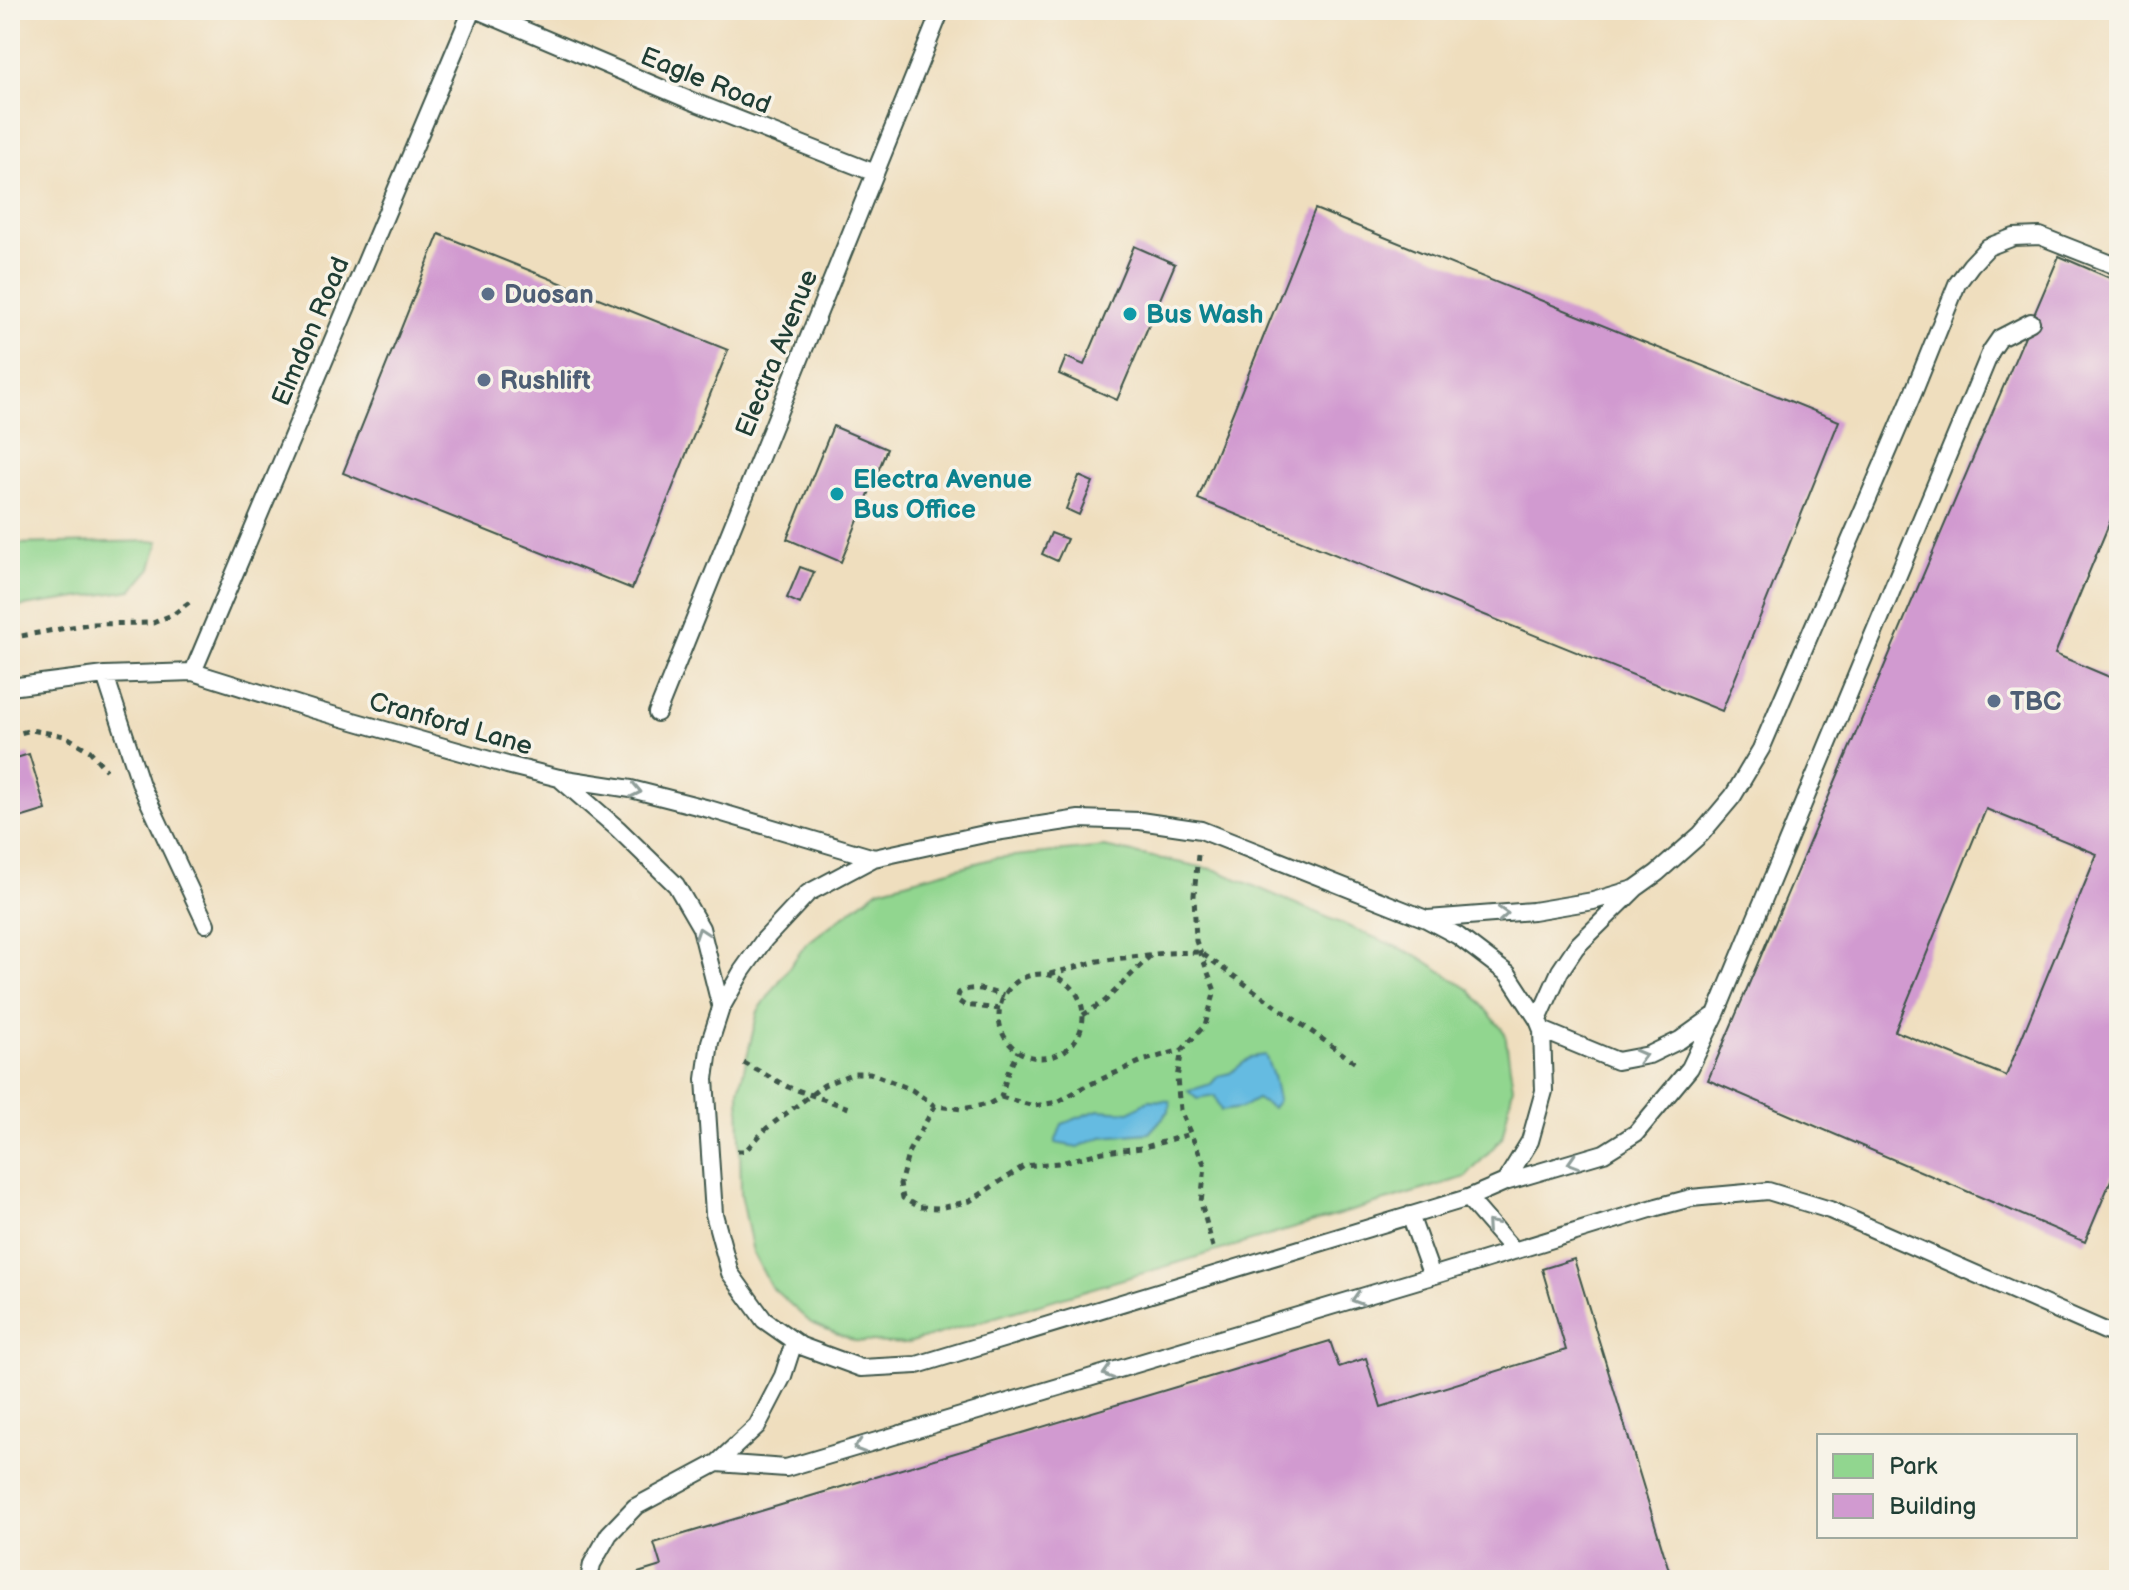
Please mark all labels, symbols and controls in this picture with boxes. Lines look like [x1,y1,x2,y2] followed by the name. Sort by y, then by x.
[636,41,775,122] street label: Eagle Road
[266,253,357,411] street label: Elmdon Road
[730,265,825,442] street label: Electra Avenue
[504,280,594,311] place label: Duosan
[479,285,497,303] marker: Duosan
[1146,300,1263,331] place label: Bus Wash
[1121,305,1139,323] marker: Bus Wash
[500,366,591,397] place label: Rushlift
[475,371,493,389] marker: Rushlift
[853,465,1032,526] place label: Electra Avenue Bus Office
[828,485,846,503] marker: Electra Avenue Bus Office
[365,686,536,763] street label: Cranford Lane
[2010,687,2062,718] place label: TBC
[1985,692,2003,710] marker: TBC
[629,782,643,799] one-way arrow
[1497,905,1510,922] one-way arrow
[694,927,710,941] one-way arrow
[1634,1048,1648,1065] one-way arrow
[1566,1153,1580,1169] one-way arrow
[1486,1219,1501,1234] one-way arrow
[1351,1290,1365,1306] one-way arrow
[1102,1364,1116,1380] one-way arrow
[1817,1434,2077,1538] legend
[852,1438,866,1454] one-way arrow
[1889,1452,1937,1481] text: Park
[1889,1492,1976,1521] text: Building

